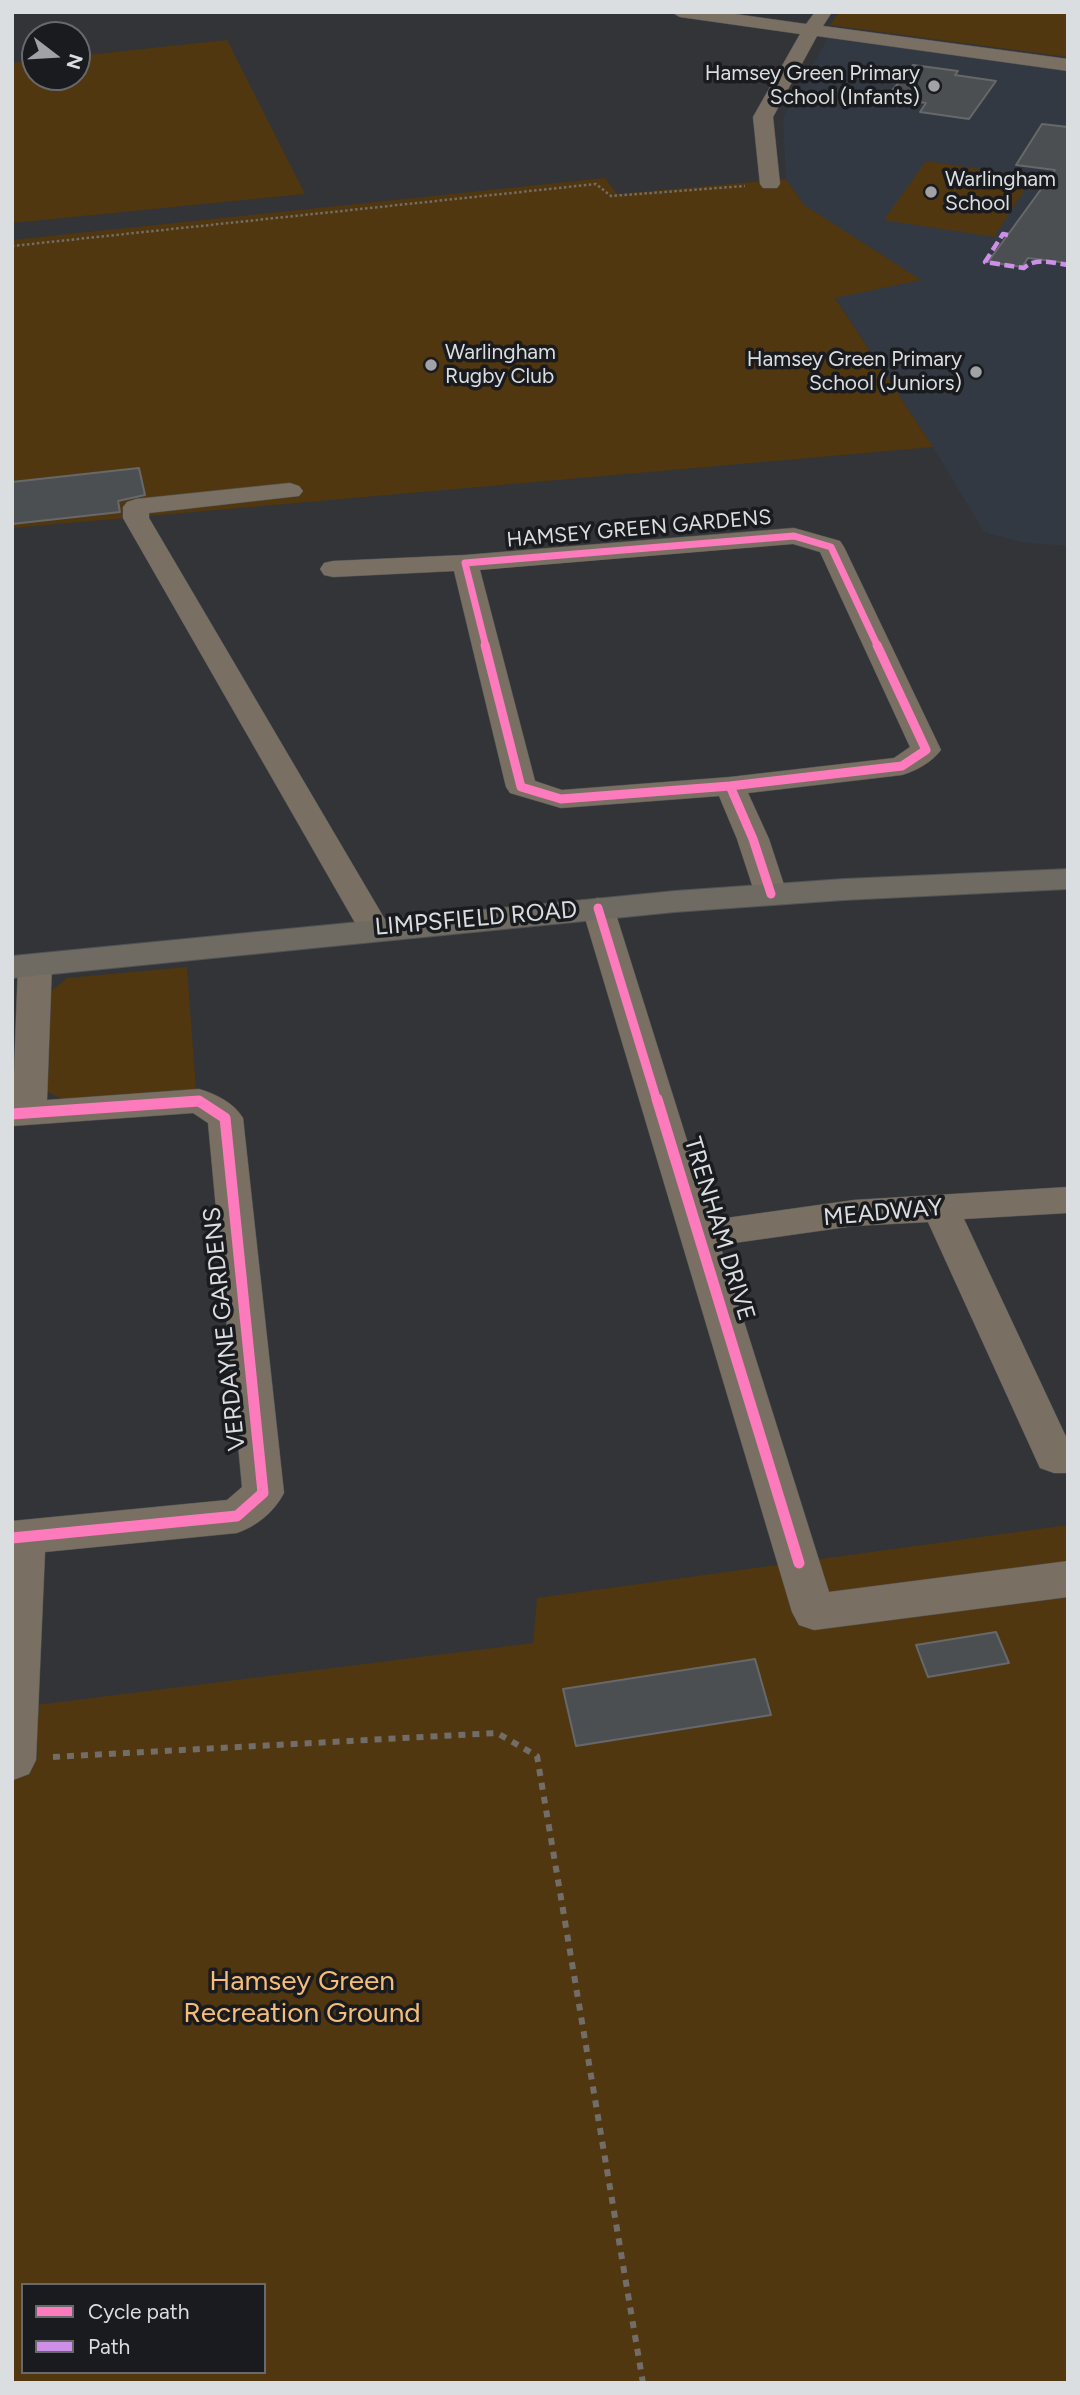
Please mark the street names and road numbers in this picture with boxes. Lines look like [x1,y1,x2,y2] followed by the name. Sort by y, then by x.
[506,505,772,553] street label: HAMSEY GREEN GARDENS
[374,896,578,942] street label: LIMPSFIELD ROAD
[677,1134,761,1324] street label: TRENHAM DRIVE
[822,1193,944,1233] street label: MEADWAY
[198,1206,252,1452] street label: VERDAYNE GARDENS

